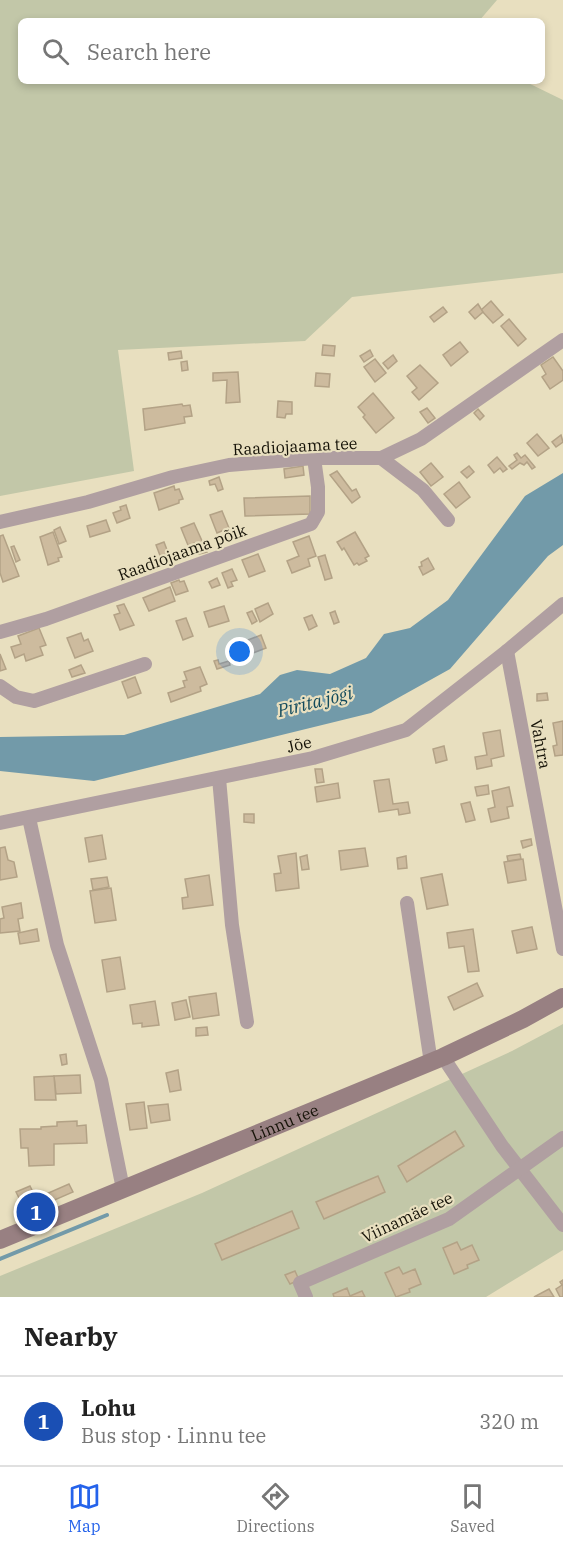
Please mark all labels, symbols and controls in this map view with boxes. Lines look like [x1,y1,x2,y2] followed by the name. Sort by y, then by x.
[18,18,545,84] search box
[39,35,72,68] icon: search
[87,37,211,66] text: Search here
[232,433,358,459] street label: Raadiojaama tee
[115,519,250,585] street label: Raadiojaama põik
[225,637,254,666] your location
[274,681,356,722] water label: Pirita jõgi
[526,718,556,771] street label: Vahtra
[285,731,313,757] street label: Jõe
[248,1100,322,1145] street label: Linnu tee
[358,1187,456,1247] street label: Viinamäe tee
[16,1190,56,1234] pin: 1
[24,1319,118,1353] text: Nearby
[81,1393,136,1422] text: Lohu
[38,1408,50,1435] text: 1
[479,1408,539,1435] text: 320 m
[81,1422,266,1449] text: Bus stop · Linnu tee
[68,1480,101,1536] tab: Map
[237,1480,315,1536] tab: Directions
[450,1480,495,1536] tab: Saved

